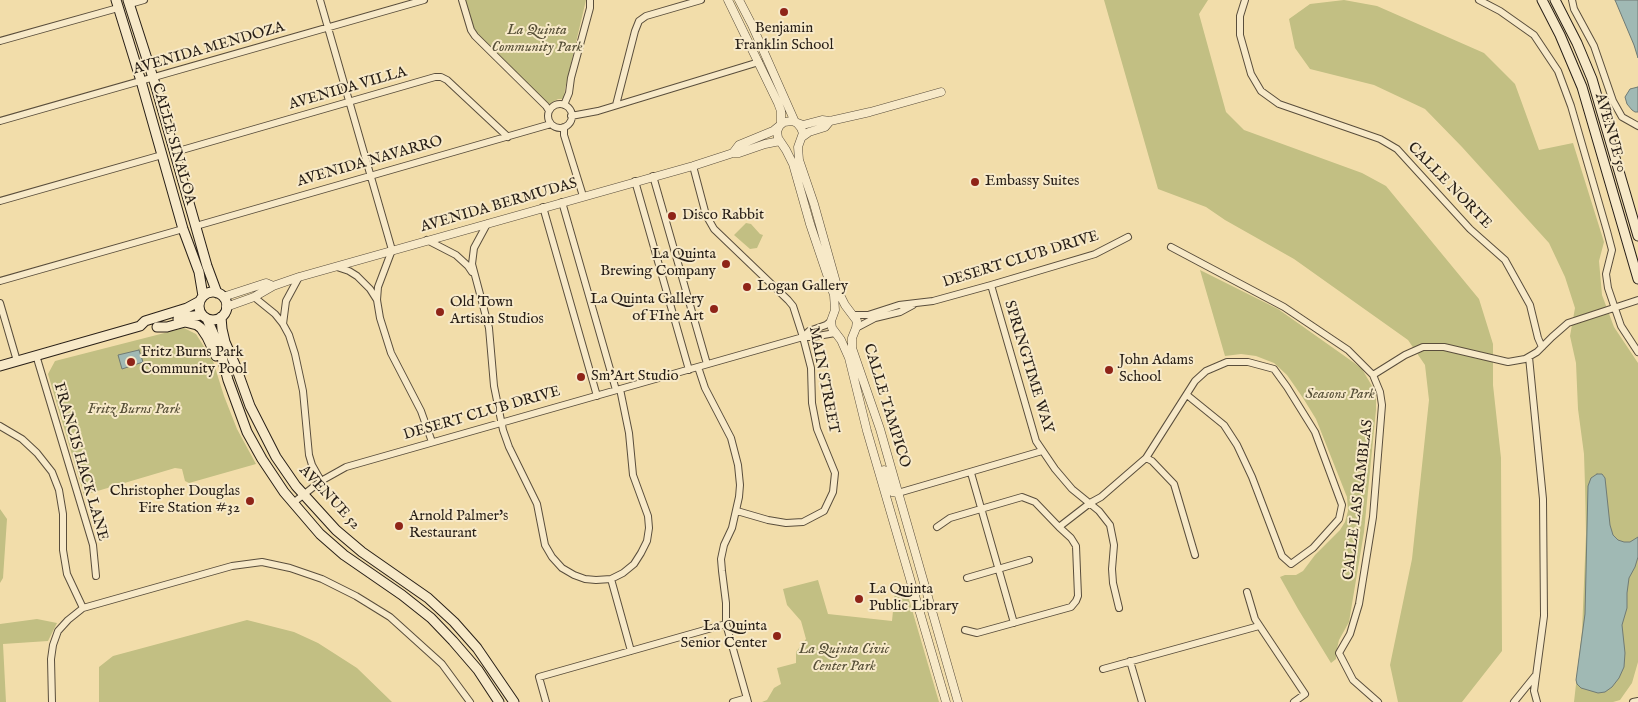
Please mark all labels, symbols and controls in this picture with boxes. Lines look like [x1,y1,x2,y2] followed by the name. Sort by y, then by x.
[778,6,790,18] marker: Benjamin Franklin School
[131,19,287,79] street label: AVENIDA MENDOZA
[735,20,833,55] place label: Benjamin Franklin School
[491,22,583,57] park label: La Quinta Community Park
[287,64,409,114] street label: AVENIDA VILLA
[147,81,199,207] street label: CALLE SINALOA
[1590,91,1630,175] street label: AVENUE 50
[295,133,445,191] street label: AVENIDA NAVARRO
[1403,139,1495,233] street label: CALLE NORTE
[985,173,1079,191] place label: Embassy Suites
[419,175,579,237] street label: AVENIDA BERMUDAS
[969,176,981,188] marker: Embassy Suites
[682,207,764,225] place label: Disco Rabbit
[666,210,678,222] marker: Disco Rabbit
[941,228,1101,292] street label: DESERT CLUB DRIVE
[600,246,716,281] place label: La Quinta Brewing Company
[720,258,732,270] marker: La Quinta Brewing Company
[757,278,848,296] place label: Logan Gallery
[741,281,753,293] marker: Logan Gallery
[590,291,704,326] place label: La Quinta Gallery of FIne Art
[450,294,544,329] place label: Old Town Artisan Studios
[999,299,1057,435] street label: SPRINGTIME WAY
[708,303,720,315] marker: La Quinta Gallery of FIne Art
[434,306,446,318] marker: Old Town Artisan Studios
[804,325,842,435] street label: MAIN STREET
[859,342,913,470] street label: CALLE TAMPICO
[141,344,247,379] place label: Fritz Burns Park Community Pool
[1119,352,1193,387] place label: John Adams School
[125,356,137,368] marker: Fritz Burns Park Community Pool
[1103,364,1115,376] marker: John Adams School
[591,368,678,386] place label: Sm'Art Studio
[575,371,587,383] marker: Sm'Art Studio
[49,381,111,543] street label: FRANCIS HACK LANE
[401,383,563,445] street label: DESERT CLUB DRIVE
[1305,386,1375,404] park label: Seasons Park
[87,401,181,419] park label: Fritz Burns Park
[1340,419,1378,581] street label: CALLE LAS RAMBLAS
[295,462,363,534] street label: AVENUE 52
[110,483,240,518] place label: Christopher Douglas Fire Station #32
[244,495,256,507] marker: Christopher Douglas Fire Station #32
[409,508,508,543] place label: Arnold Palmer's Restaurant
[393,520,405,532] marker: Arnold Palmer's Restaurant
[869,581,959,616] place label: La Quinta Public Library
[853,593,865,605] marker: La Quinta Public Library
[681,618,767,653] place label: La Quinta Senior Center
[771,630,783,642] marker: La Quinta Senior Center
[799,641,889,676] park label: La Quinta Civic Center Park

